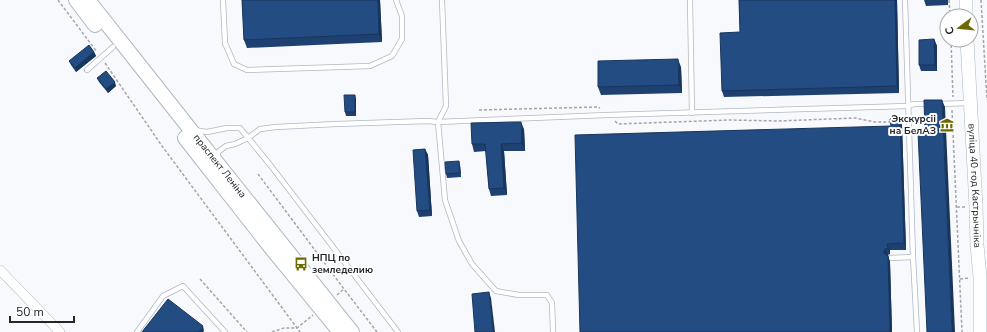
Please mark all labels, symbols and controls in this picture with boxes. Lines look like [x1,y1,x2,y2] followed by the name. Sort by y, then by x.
[939,8,979,48] north arrow
[941,24,958,36] text: С
[890,112,936,138] place label: Экскурсіі на БелАЗ
[939,117,955,133] museum icon: Экскурсіі на БелАЗ
[965,123,984,249] street label: вуліца 40 год Кастрычніка
[190,131,249,201] street label: праспект Леніна
[312,251,373,277] place label: НПЦ по земледелию
[293,256,309,272] bus stop icon: НПЦ по земледелию
[10,298,74,324] scale bar
[16,304,44,320] text: 50 m

